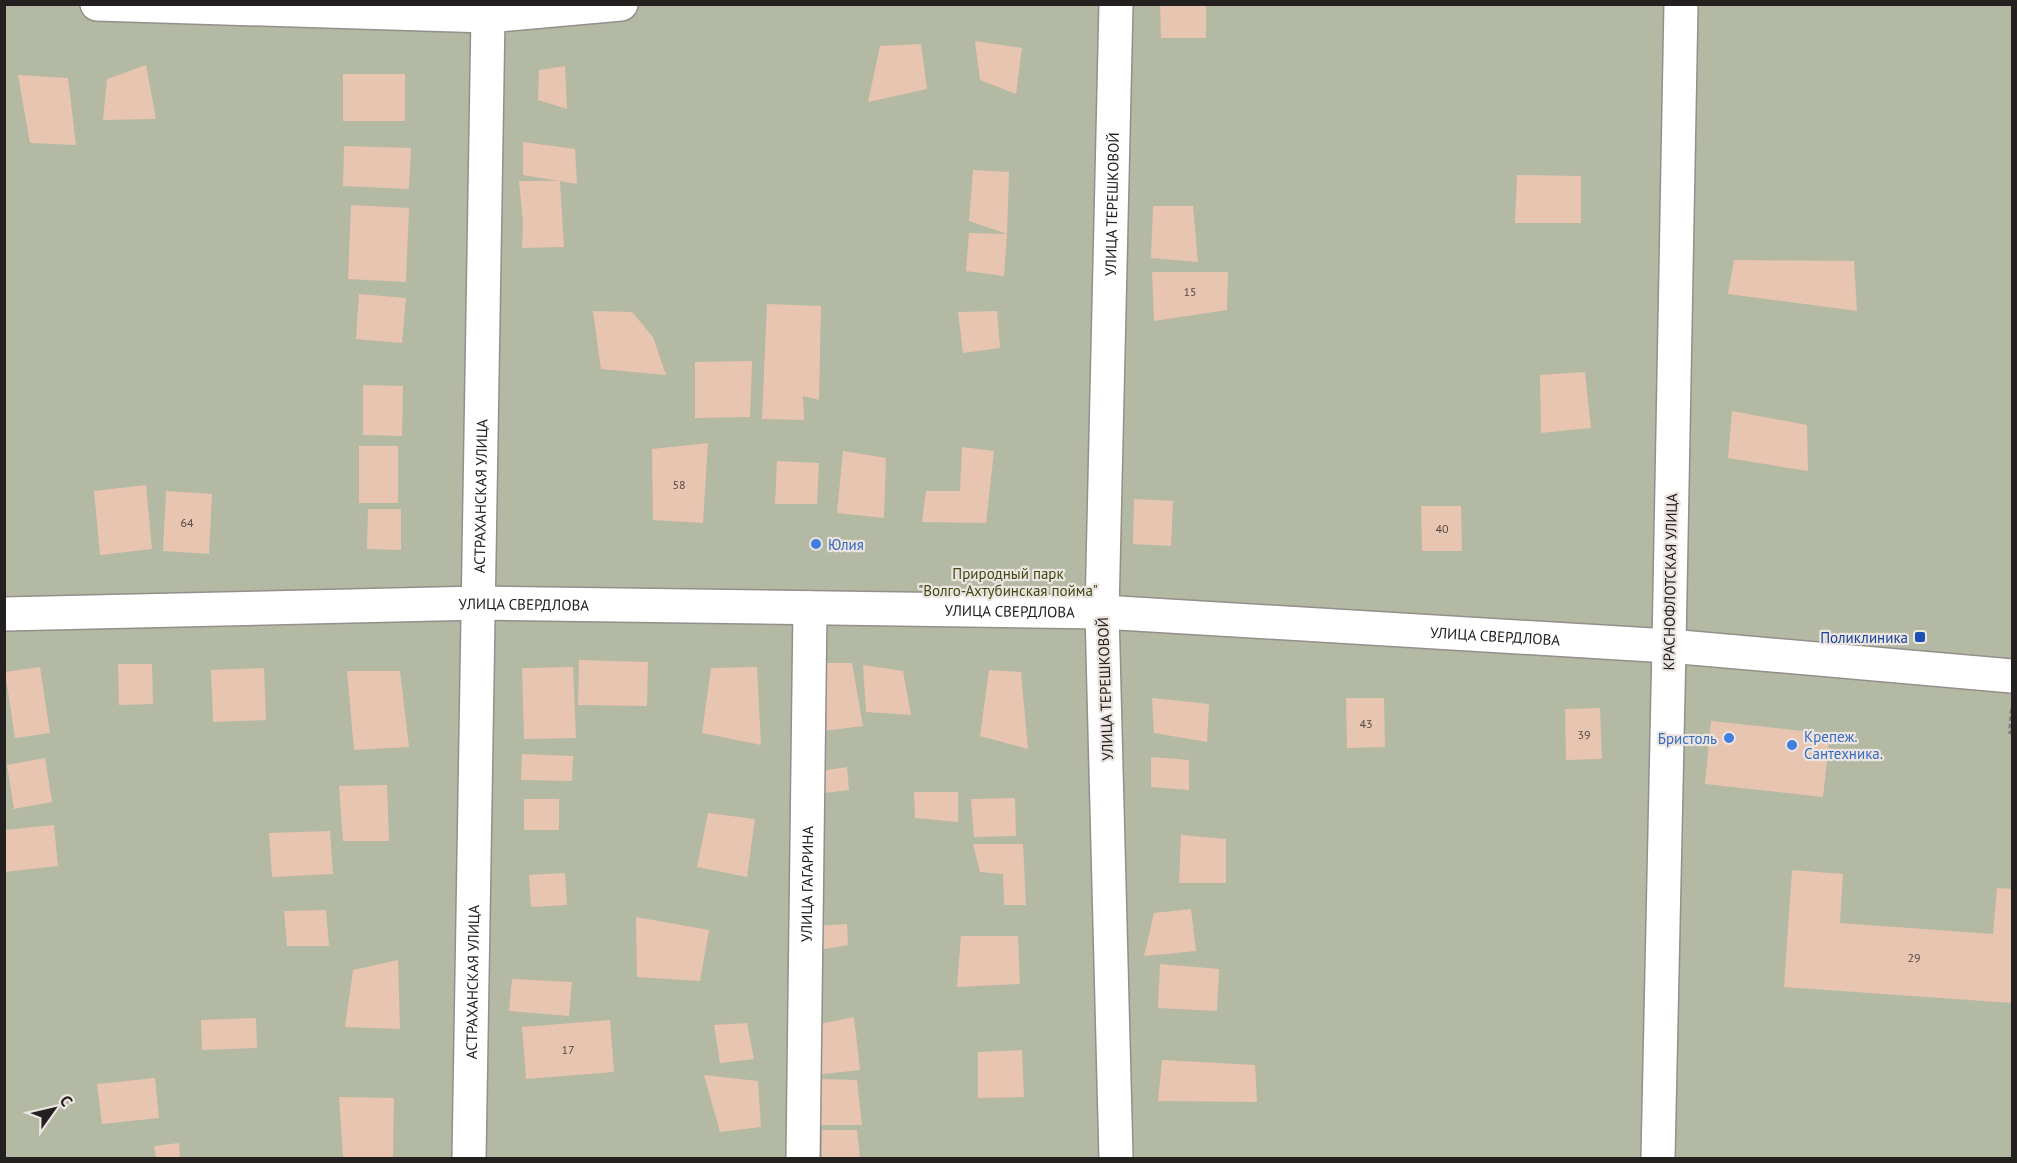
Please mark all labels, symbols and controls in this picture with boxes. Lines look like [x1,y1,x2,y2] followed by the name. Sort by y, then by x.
[1100,132,1123,276] street label: УЛИЦА ТЕРЕШКОВОЙ
[1183,284,1197,299] house number: 15
[469,419,491,573] street label: АСТРАХАНСКАЯ УЛИЦА
[672,477,686,492] house number: 58
[1659,493,1681,671] street label: КРАСНОФЛОТСКАЯ УЛИЦА
[180,515,194,530] house number: 64
[1435,521,1449,536] house number: 40
[828,535,864,554] place label: Юлия
[809,537,823,551] marker: Юлия
[918,564,1098,600] park label: Природный парк "Волго-Ахтубинская пойма"
[458,593,589,614] street label: УЛИЦА СВЕРДЛОВА
[945,600,1075,621] street label: УЛИЦА СВЕРДЛОВА
[1093,617,1117,761] street label: УЛИЦА ТЕРЕШКОВОЙ
[1429,622,1561,649] street label: УЛИЦА СВЕРДЛОВА
[1820,628,1908,647] place label: Поликлиника
[1913,630,1927,644] marker: Поликлиника
[1359,716,1373,731] house number: 43
[1577,727,1591,742] house number: 39
[1804,727,1883,763] place label: Крепеж. Сантехника.
[1658,729,1717,748] place label: Бристоль
[1722,731,1736,745] marker: Бристоль
[1785,738,1799,752] marker: Крепеж. Сантехника.
[796,826,817,942] street label: УЛИЦА ГАГАРИНА
[461,905,483,1059] street label: АСТРАХАНСКАЯ УЛИЦА
[1907,950,1921,965] house number: 29
[561,1042,575,1057] house number: 17
[24,1079,84,1139] north arrow
[56,1091,77,1110] text: С

